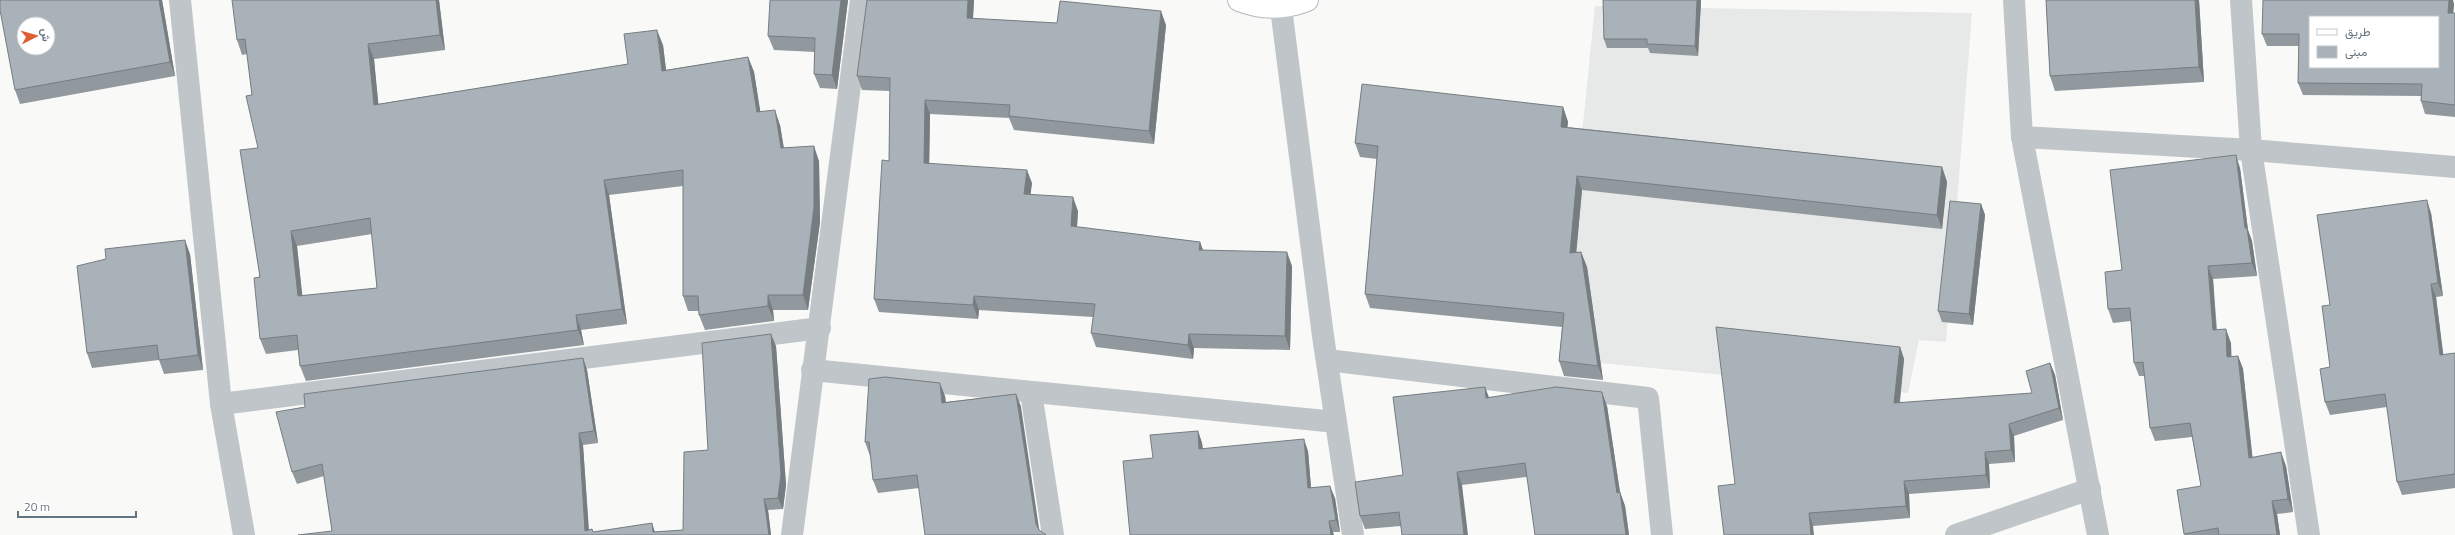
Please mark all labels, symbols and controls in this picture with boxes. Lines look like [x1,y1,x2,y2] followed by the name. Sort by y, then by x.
[16,16,56,56] north arrow
[2309,16,2439,68] legend
[2345,22,2371,41] text: طريق
[37,28,55,42] text: ش
[2345,42,2367,61] text: مبنى
[18,493,136,519] scale bar
[24,497,50,516] text: 20 m

